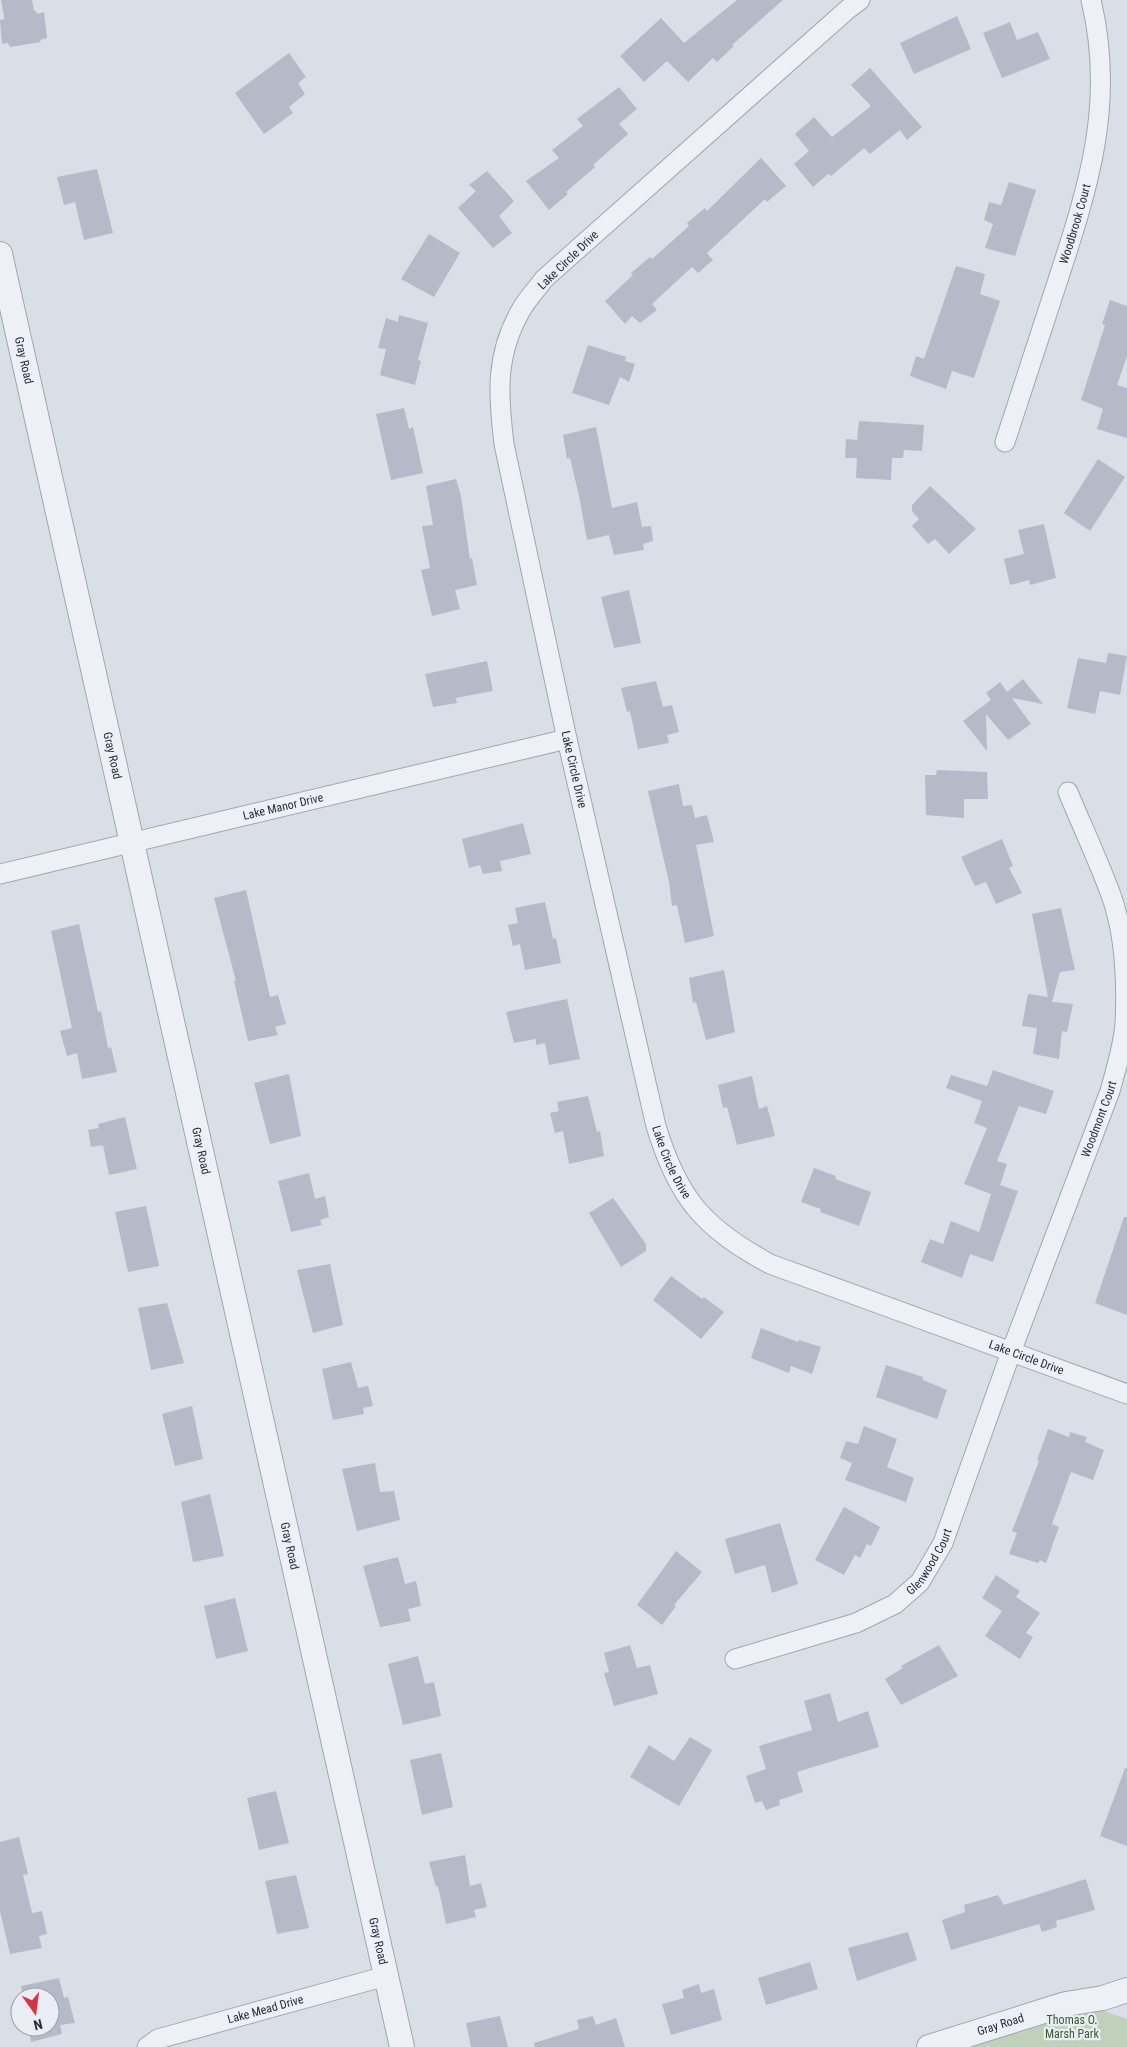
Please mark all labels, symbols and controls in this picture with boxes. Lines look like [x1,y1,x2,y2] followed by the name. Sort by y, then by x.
[1057,182,1094,266] street label: Woodbrook Court
[535,227,601,292] street label: Lake Circle Drive
[12,335,36,385] street label: Gray Road
[558,729,590,810] street label: Lake Circle Drive
[100,731,125,781] street label: Gray Road
[241,790,325,823] street label: Lake Manor Drive
[1079,1079,1120,1159] street label: Woodmont Court
[649,1124,694,1202] street label: Lake Circle Drive
[189,1126,213,1176] street label: Gray Road
[987,1337,1066,1378] street label: Lake Circle Drive
[278,1521,302,1571] street label: Gray Road
[903,1526,955,1598] street label: Glenwood Court
[366,1916,390,1966] street label: Gray Road
[10,1987,60,2037] north arrow
[226,1992,305,2027] street label: Lake Mead Drive
[976,2011,1026,2038] street label: Gray Road
[1045,2013,1100,2041] park label: Thomas O. Marsh Park
[32,2016,44,2033] text: N

